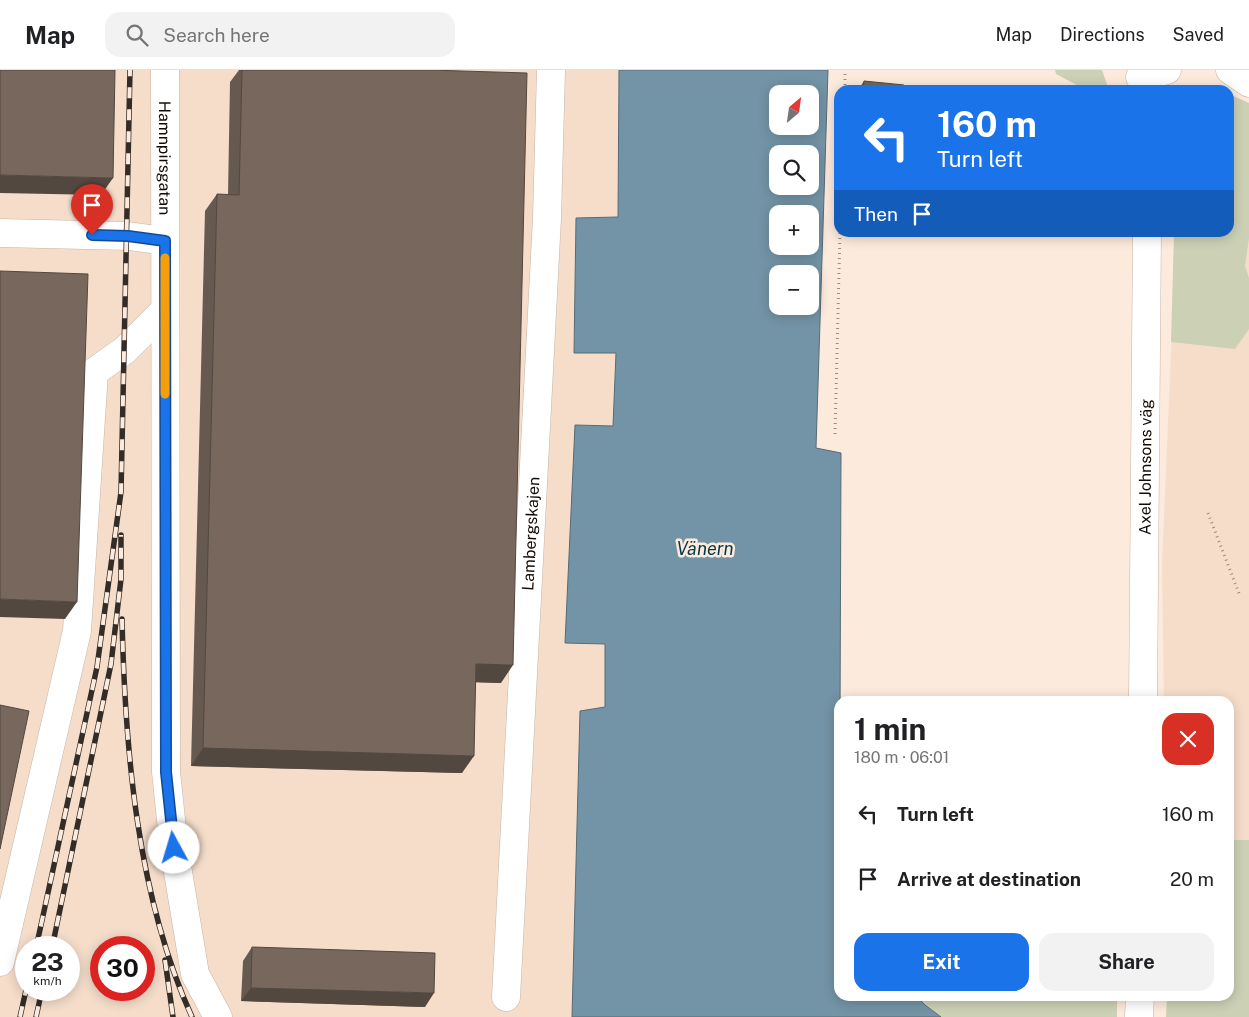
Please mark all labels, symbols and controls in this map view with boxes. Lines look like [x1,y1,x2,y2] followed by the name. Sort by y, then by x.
[105,12,455,57] search box
[25,21,75,49] text: Map
[123,21,151,49] icon: search
[163,24,270,46] text: Search here
[995,24,1032,45] text: Map
[1060,24,1145,45] text: Directions
[1173,24,1224,45] text: Saved
[769,85,819,135] north arrow
[769,85,819,315] map controls
[156,101,175,215] street label: Hamnpirsgatan
[937,104,1037,145] text: 160 m
[854,105,919,170] icon: left
[769,145,819,195] button: search
[937,146,1023,172] text: Turn left
[71,184,113,235] pin
[78,191,106,219] icon: arrive
[908,200,936,228] icon: arrive
[854,203,898,225] text: Then
[769,205,819,255] button: +
[769,265,819,315] button: −
[1135,399,1155,535] street label: Axel Johnsons väg
[518,476,543,591] street label: Lambergskajen
[676,538,734,559] water label: Vänern
[854,711,926,747] text: 1 min
[1162,713,1214,765] button: close
[854,748,949,767] text: 180 m · 06:01
[854,800,882,828] icon: left
[897,803,974,825] text: Turn left
[1162,803,1214,825] text: 160 m
[147,821,199,873] position arrow
[854,865,882,893] icon: arrive
[897,868,1081,890] text: Arrive at destination
[1170,868,1214,890] text: 20 m
[854,933,1029,991] button: Exit
[1039,933,1214,991] button: Share
[90,936,155,1001] speed limit sign: 30
[31,947,64,977] text: 23
[33,974,62,988] text: km/h

